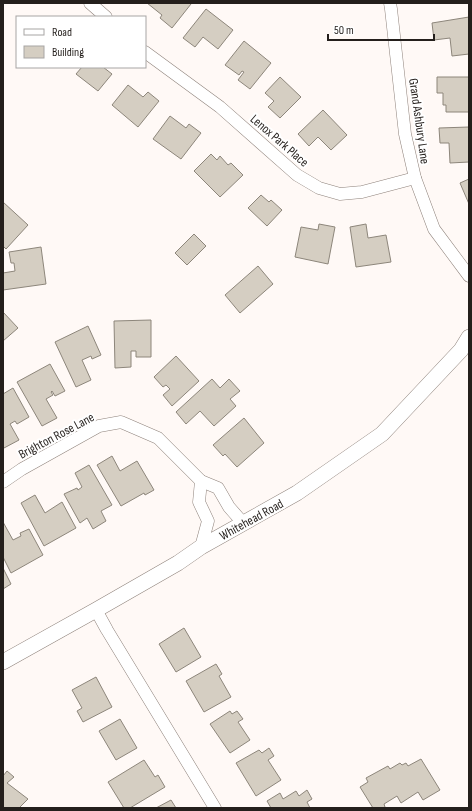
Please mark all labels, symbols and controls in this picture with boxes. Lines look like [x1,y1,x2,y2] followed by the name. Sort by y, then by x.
[16,16,146,68] legend
[328,16,434,42] scale bar
[334,23,354,38] text: 50 m
[52,25,72,40] text: Road
[52,45,84,60] text: Building
[405,77,433,165] street label: Grand Ashbury Lane
[247,111,312,170] street label: Lenox Park Place
[16,409,97,463] street label: Brighton Rose Lane
[217,496,286,544] street label: Whitehead Road

